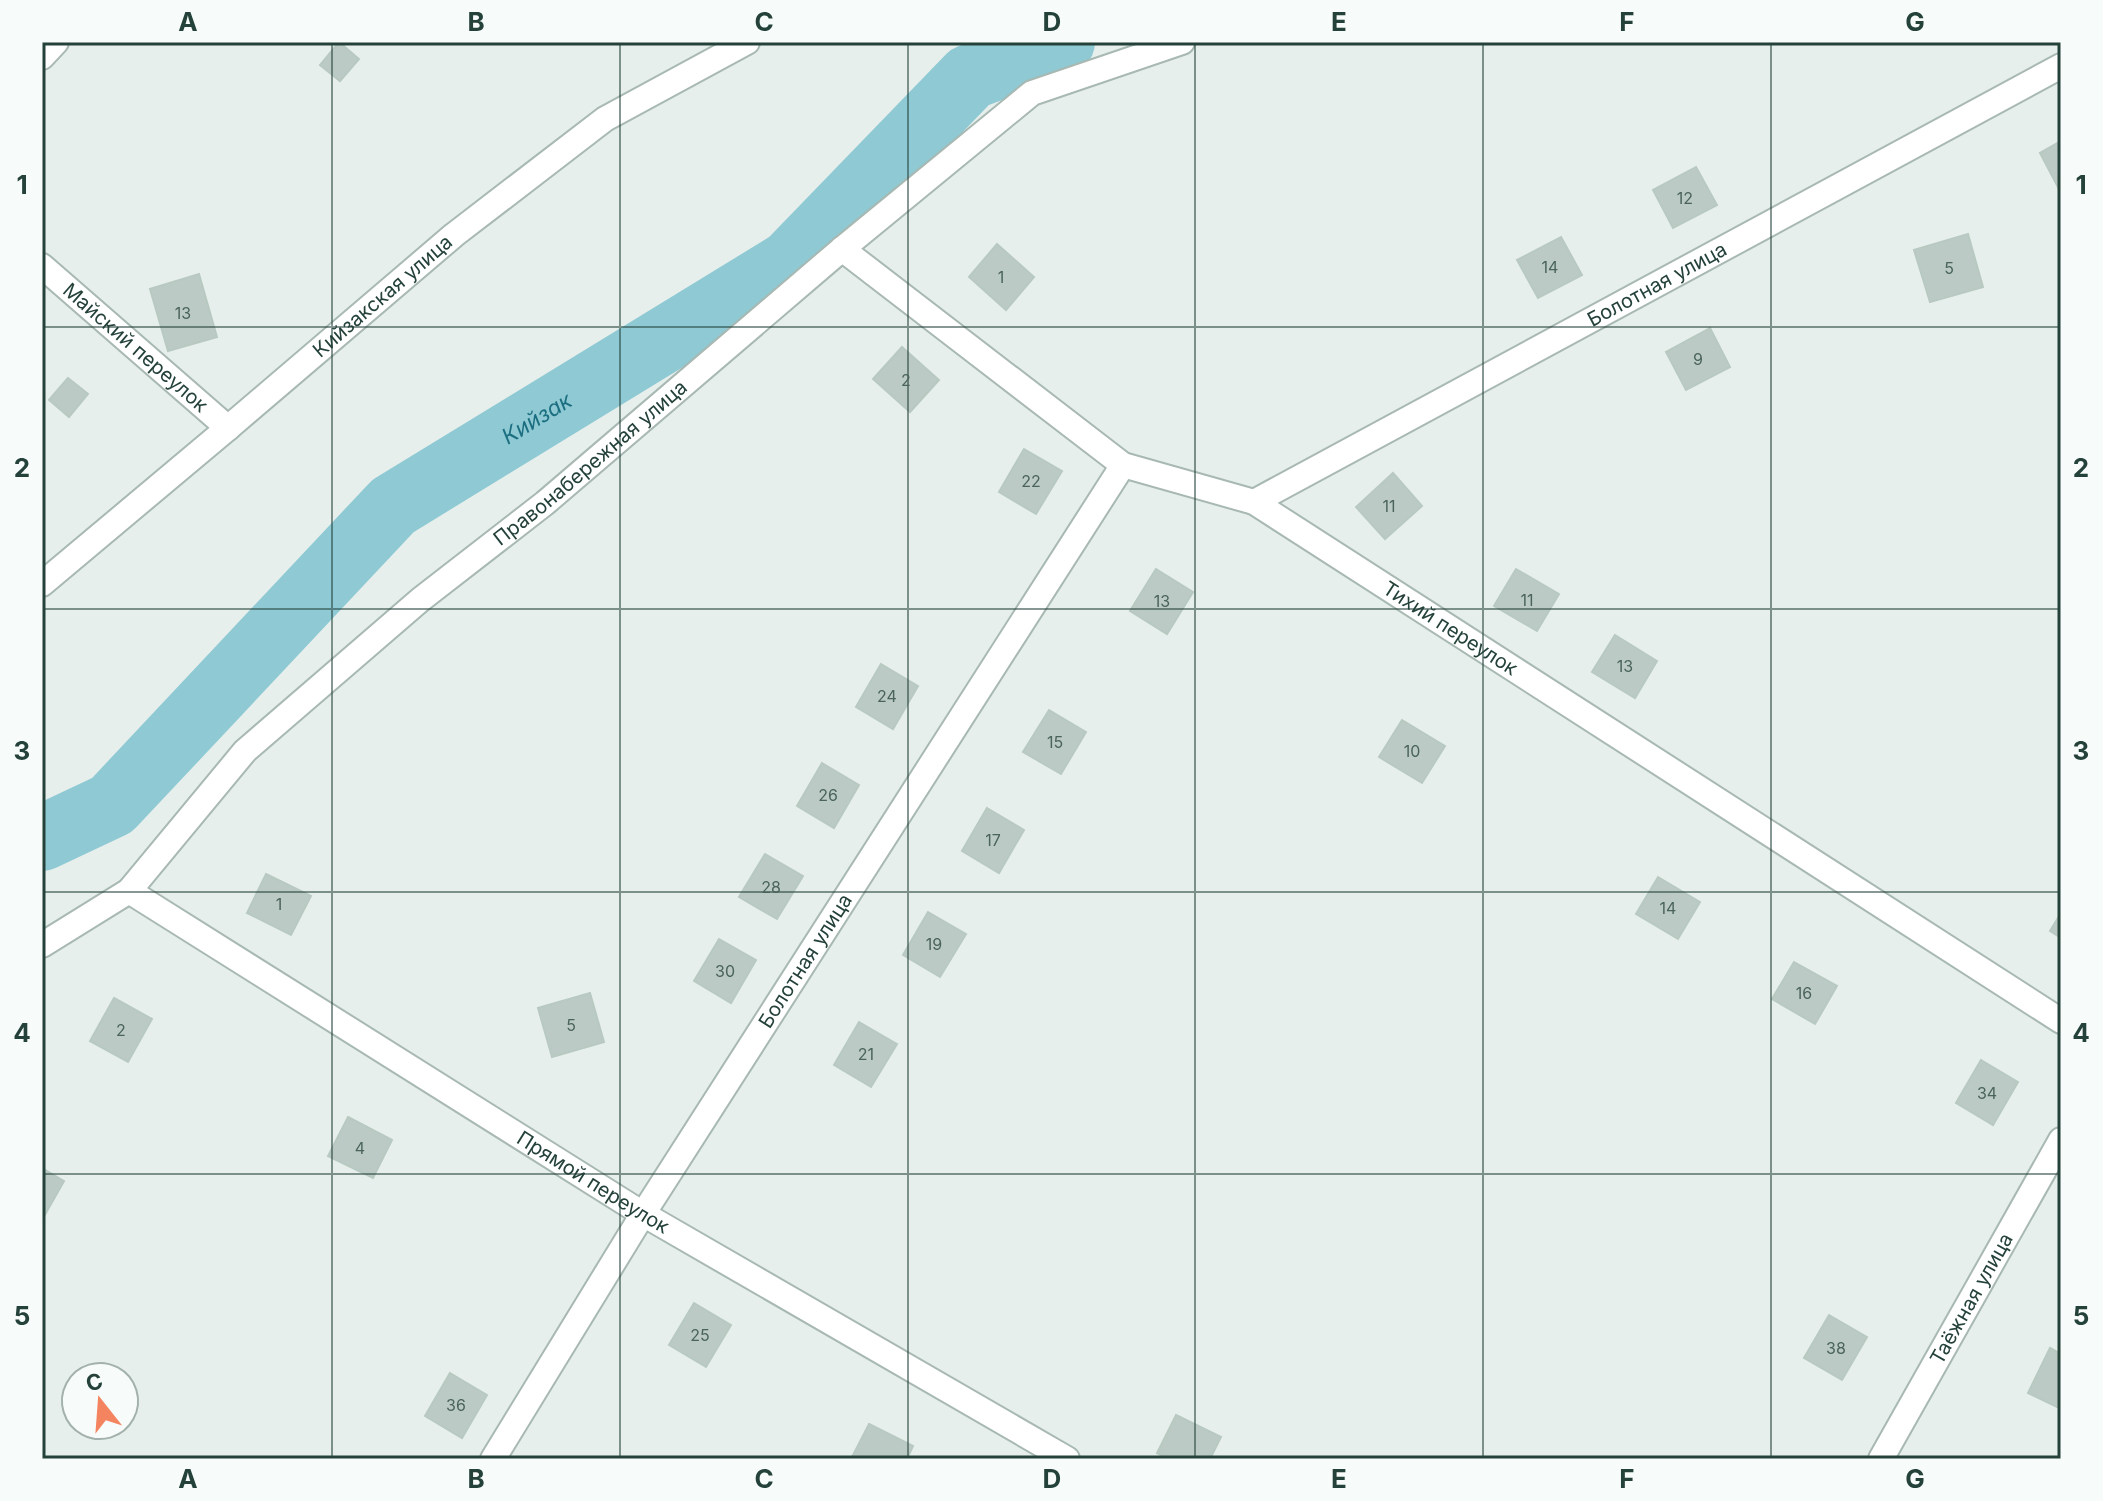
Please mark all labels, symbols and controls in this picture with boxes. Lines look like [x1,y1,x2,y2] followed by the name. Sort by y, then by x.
[178,6,198,37] text: A
[467,6,485,37] text: B
[754,6,774,37] text: C
[1043,6,1061,37] text: D
[1331,6,1347,37] text: E
[1619,6,1635,37] text: F
[1905,6,1925,37] text: G
[16,169,28,200] text: 1
[2075,169,2087,200] text: 1
[1677,188,1693,208] house number: 12
[308,230,457,362] street label: Кийзакская улица
[1583,237,1731,332] street label: Болотная улица
[1542,257,1558,277] house number: 14
[1944,258,1954,278] house number: 5
[998,267,1004,287] house number: 1
[58,278,213,417] street label: Майский переулок
[175,303,191,323] house number: 13
[1693,349,1703,369] house number: 9
[901,370,911,390] house number: 2
[489,375,692,550] street label: Правонабережная улица
[497,386,577,449] water label: Кийзак
[14,452,30,483] text: 2
[2073,452,2089,483] text: 2
[1021,471,1041,491] house number: 22
[1382,496,1396,516] house number: 11
[1378,576,1522,681] street label: Тихий переулок
[1520,590,1534,610] house number: 11
[1154,591,1170,611] house number: 13
[1617,656,1633,676] house number: 13
[877,686,897,706] house number: 24
[1047,732,1063,752] house number: 15
[14,735,30,766] text: 3
[2073,735,2089,766] text: 3
[1404,741,1420,761] house number: 10
[818,785,838,805] house number: 26
[985,830,1001,850] house number: 17
[761,877,781,897] house number: 28
[753,889,857,1032] street label: Болотная улица
[276,894,282,914] house number: 1
[1660,898,1676,918] house number: 14
[926,934,942,954] house number: 19
[715,961,735,981] house number: 30
[1796,983,1812,1003] house number: 16
[566,1015,576,1035] house number: 5
[13,1017,31,1048] text: 4
[2072,1017,2090,1048] text: 4
[116,1020,126,1040] house number: 2
[858,1044,874,1064] house number: 21
[1977,1083,1997,1103] house number: 34
[513,1126,674,1239] street label: Прямой переулок
[355,1138,365,1158] house number: 4
[1925,1229,2018,1369] street label: Таёжная улица
[14,1300,30,1331] text: 5
[2073,1300,2089,1331] text: 5
[690,1325,710,1345] house number: 25
[1826,1338,1846,1358] house number: 38
[60,1361,140,1441] north arrow
[83,1367,106,1397] text: С
[446,1395,466,1415] house number: 36
[178,1463,198,1494] text: A
[467,1463,485,1494] text: B
[754,1463,774,1494] text: C
[1043,1463,1061,1494] text: D
[1331,1463,1347,1494] text: E
[1619,1463,1635,1494] text: F
[1905,1463,1925,1494] text: G

